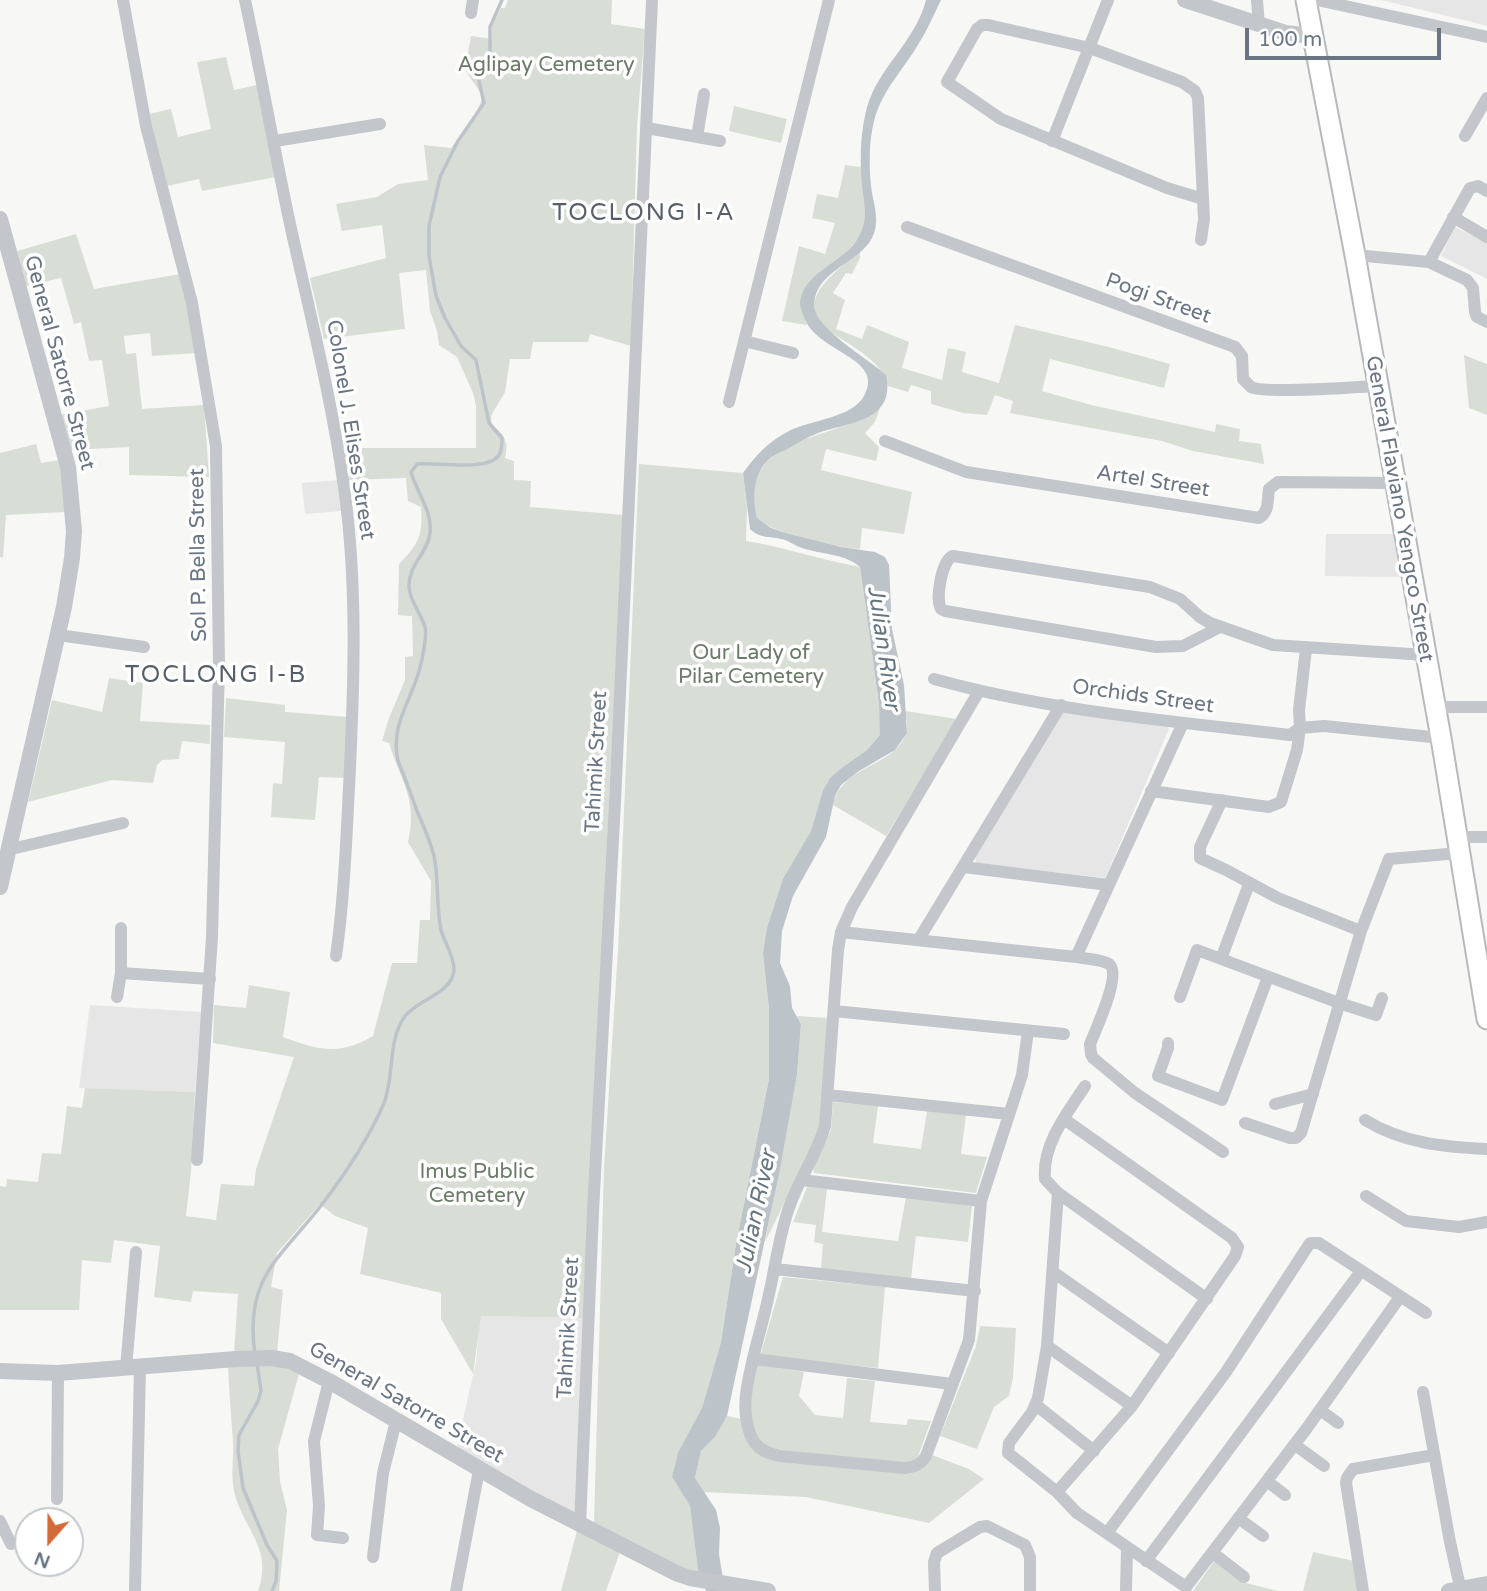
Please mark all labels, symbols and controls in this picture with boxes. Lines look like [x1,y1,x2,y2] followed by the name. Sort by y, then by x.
[1249,14,1445,58] scale bar
[1258,27,1322,52] text: 100 m
[457,52,635,78] park label: Aglipay Cemetery
[554,200,734,228] district label: TOCLONG I-A
[18,253,100,473] street label: General Satorre Street
[1102,268,1214,330] street label: Pogi Street
[320,318,380,542] street label: Colonel J. Elises Street
[1360,354,1438,664] street label: General Flaviano Yengco Street
[1095,461,1211,503] street label: Artel Street
[185,468,213,642] street label: Sol P. Bella Street
[861,584,905,712] water label: Julian River
[678,640,824,690] park label: Our Lady of Pilar Cemetery
[126,662,306,690] district label: TOCLONG I-B
[1071,675,1215,719] street label: Orchids Street
[581,690,613,834] street label: Tahimik Street
[731,1148,783,1276] water label: Julian River
[420,1159,534,1209] park label: Imus Public Cemetery
[553,1256,585,1400] street label: Tahimik Street
[304,1337,508,1469] street label: General Satorre Street
[14,1507,84,1577] north arrow
[31,1547,53,1573] text: N

